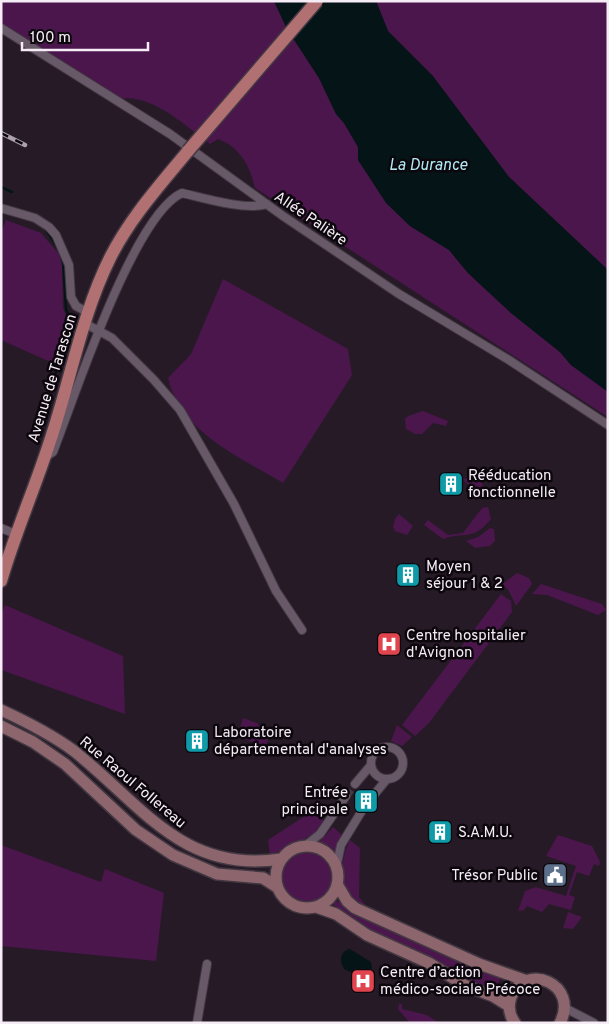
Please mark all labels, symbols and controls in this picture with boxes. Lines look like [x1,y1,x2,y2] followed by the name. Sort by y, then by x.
[22,20,149,52] scale bar
[30,29,71,48] text: 100 m
[389,156,468,176] water label: La Durance
[270,188,350,251] street label: Allée Palière
[25,312,82,445] street label: Avenue de Tarascon
[468,467,556,503] place label: Rééducation fonctionnelle
[438,471,464,497] building icon: Rééducation fonctionnelle
[426,558,503,594] place label: Moyen séjour 1 & 2
[395,562,421,588] building icon: Moyen séjour 1 & 2
[406,627,526,663] place label: Centre hospitalier d'Avignon
[376,631,402,657] hospital icon: Centre hospitalier d'Avignon
[214,724,387,760] place label: Laboratoire départemental d'analyses
[184,728,210,754] building icon: Laboratoire départemental d'analyses
[75,733,189,833] street label: Rue Raoul Follereau
[281,784,348,820] place label: Entrée principale
[353,788,379,814] building icon: Entrée principale
[427,819,453,845] building icon: S.A.M.U.
[458,824,512,843] place label: S.A.M.U.
[542,862,568,888] public building icon: Trésor Public
[451,867,538,886] place label: Trésor Public
[380,964,540,1000] place label: Centre d’action médico-sociale Précoce
[350,968,376,994] hospital icon: Centre d’action médico-sociale Précoce

